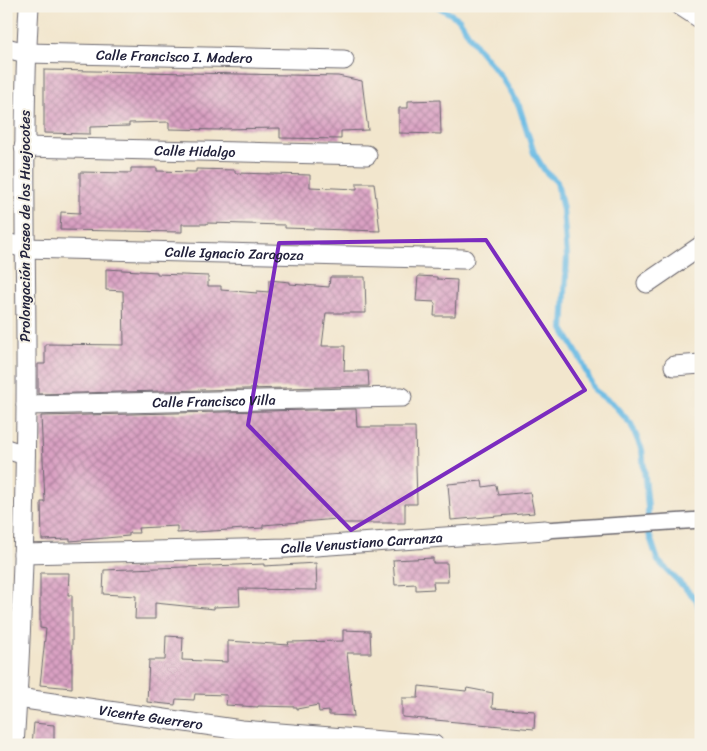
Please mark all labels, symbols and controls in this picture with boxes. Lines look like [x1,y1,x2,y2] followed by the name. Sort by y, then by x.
[96,43,253,71] street label: Calle Francisco I. Madero
[13,109,38,342] street label: Prolongación Paseo de los Huejocotes
[154,138,236,165] street label: Calle Hidalgo
[165,240,304,268] street label: Calle Ignacio Zaragoza
[152,388,276,415] street label: Calle Francisco Villa
[281,525,444,561] street label: Calle Venustiano Carranza
[97,698,204,737] street label: Vicente Guerrero

